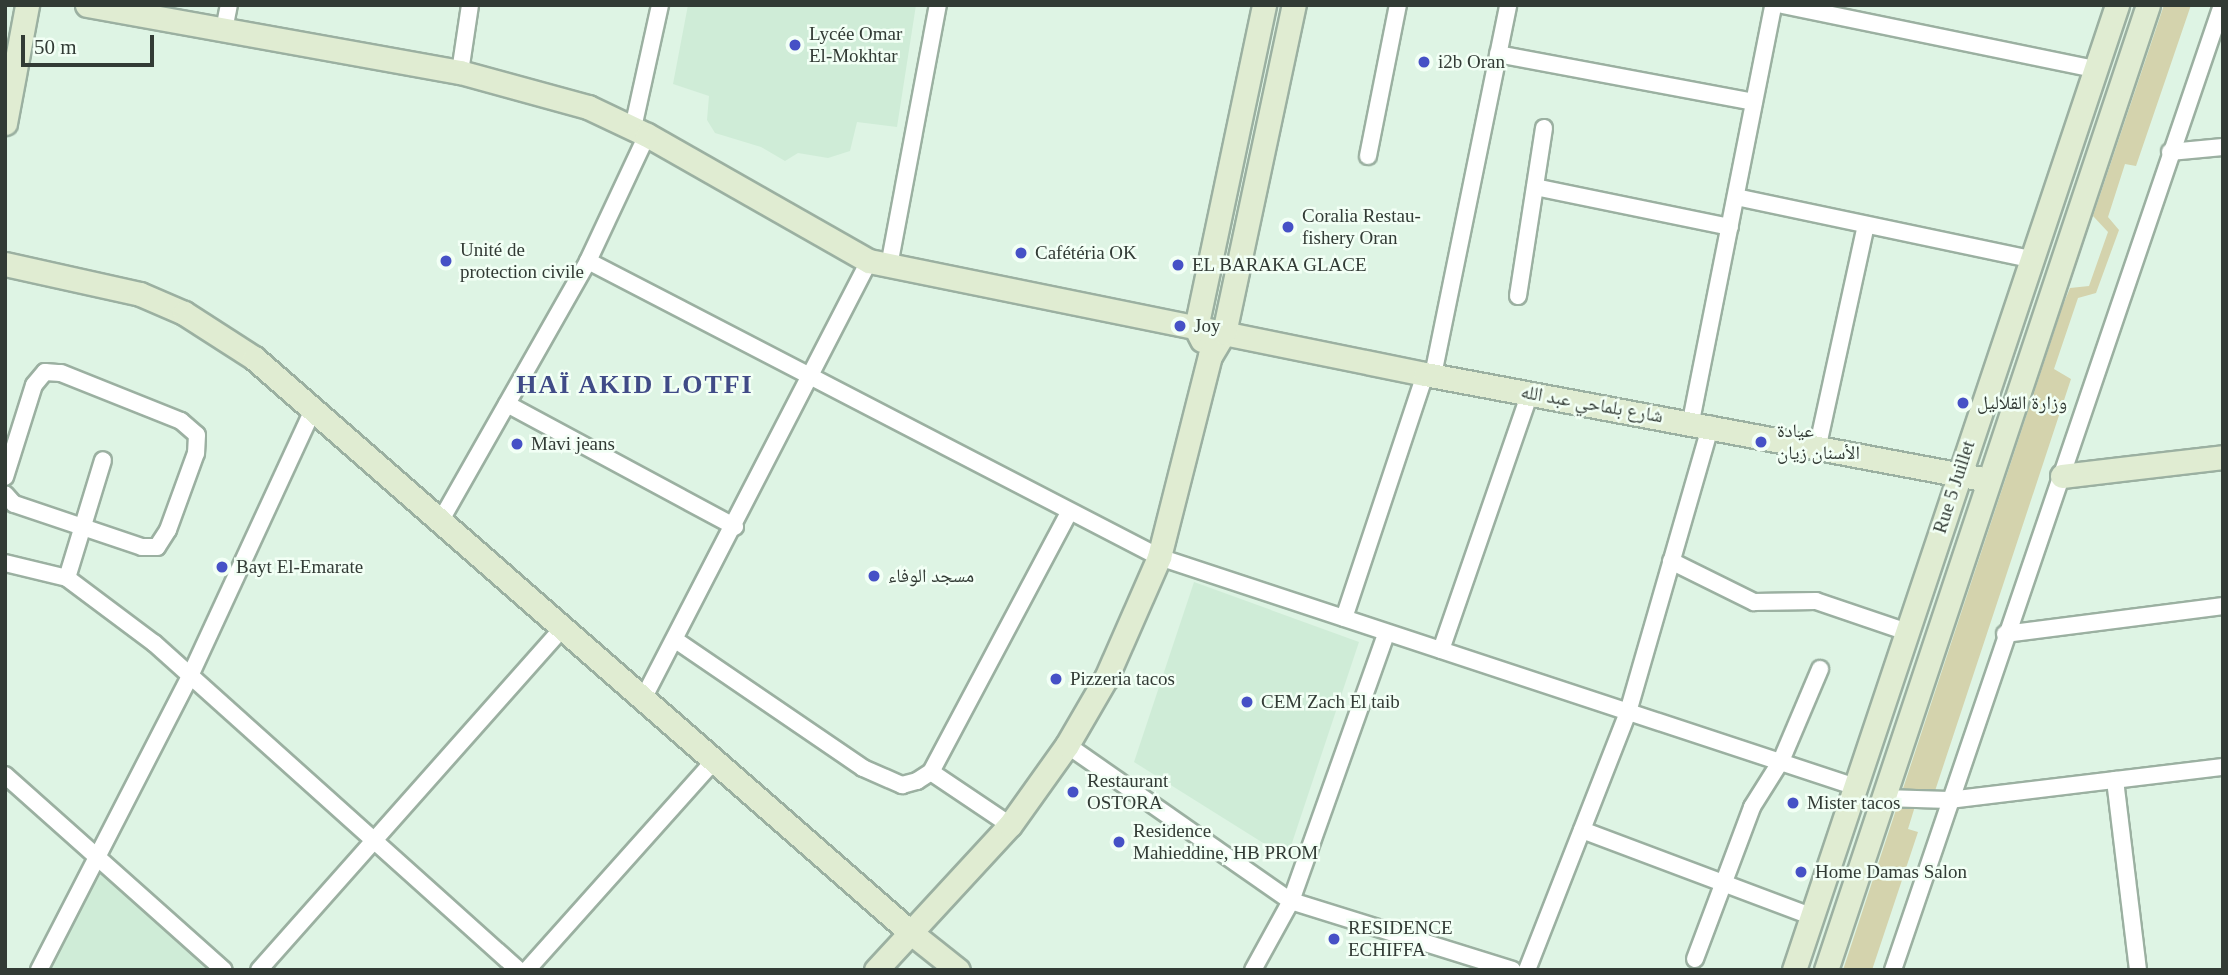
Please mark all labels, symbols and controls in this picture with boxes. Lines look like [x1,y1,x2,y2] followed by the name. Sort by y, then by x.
[24,21,158,65] scale bar
[809,23,902,67] place label: Lycée Omar El-Mokhtar
[34,35,77,59] text: 50 m
[787,37,803,53] marker: Lycée Omar El-Mokhtar
[1438,51,1505,73] place label: i2b Oran
[1416,54,1432,70] marker: i2b Oran
[1302,205,1421,249] place label: Coralia Restau- fishery Oran
[1280,219,1296,235] marker: Coralia Restau- fishery Oran
[460,239,584,283] place label: Unité de protection civile
[1035,242,1137,264] place label: Cafétéria OK
[1013,245,1029,261] marker: Cafétéria OK
[438,253,454,269] marker: Unité de protection civile
[1192,254,1368,276] place label: EL BARAKA GLACE
[1170,257,1186,273] marker: EL BARAKA GLACE
[1194,315,1220,337] place label: Joy
[1172,318,1188,334] marker: Joy
[517,369,753,401] district label: HAÏ AKID LOTFI
[1519,380,1665,428] street label: شارع بلماحي عبد الله
[1977,392,2067,414] place label: وزارة القلاليل
[1955,395,1971,411] marker: وزارة القلاليل
[1777,420,1860,464] place label: عيادة الأسنان زيان
[1751,432,1771,452] marker: عيادة الأسنان زيان
[531,433,615,455] place label: Mavi jeans
[509,436,525,452] marker: Mavi jeans
[1928,438,1980,536] street label: Rue 5 Juillet
[236,556,363,578] place label: Bayt El-Emarate
[214,559,230,575] marker: Bayt El-Emarate
[888,565,974,587] place label: مسجد الوفاء
[866,568,882,584] marker: مسجد الوفاء
[1070,668,1175,690] place label: Pizzeria tacos
[1048,671,1064,687] marker: Pizzeria tacos
[1261,691,1400,713] place label: CEM Zach El taib
[1239,694,1255,710] marker: CEM Zach El taib
[1087,770,1168,814] place label: Restaurant OSTORA
[1065,784,1081,800] marker: Restaurant OSTORA
[1807,792,1900,814] place label: Mister tacos
[1785,795,1801,811] marker: Mister tacos
[1133,820,1318,864] place label: Residence Mahieddine, HB PROM
[1111,834,1127,850] marker: Residence Mahieddine, HB PROM
[1815,861,1967,883] place label: Home Damas Salon
[1793,864,1809,880] marker: Home Damas Salon
[1348,917,1452,961] place label: RESIDENCE ECHIFFA
[1326,931,1342,947] marker: RESIDENCE ECHIFFA

